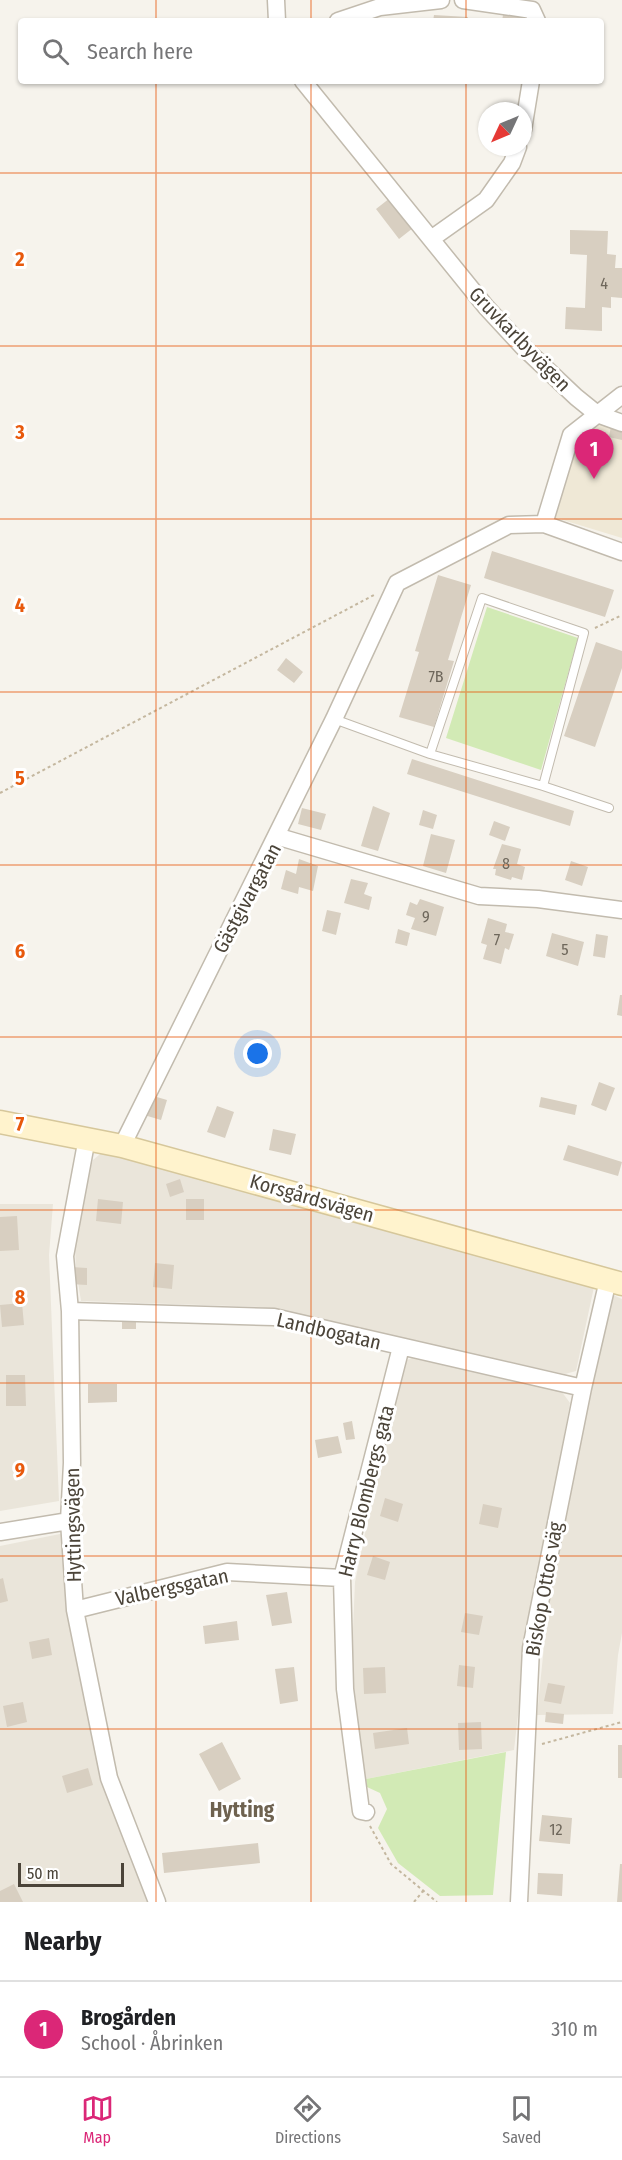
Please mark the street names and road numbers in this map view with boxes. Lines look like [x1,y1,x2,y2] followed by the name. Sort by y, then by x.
[464,282,576,396] street label: Gruvkarlbyvägen
[208,839,286,957] street label: Gästgivargatan
[247,1169,377,1227] street label: Korsgårdsvägen
[274,1307,384,1355] street label: Landbogatan
[333,1403,399,1579] street label: Harry Blombergs gata
[60,1467,86,1583] street label: Hyttingsvägen
[520,1519,568,1658] street label: Biskop Ottos väg
[113,1563,231,1611] street label: Valbergsgatan

